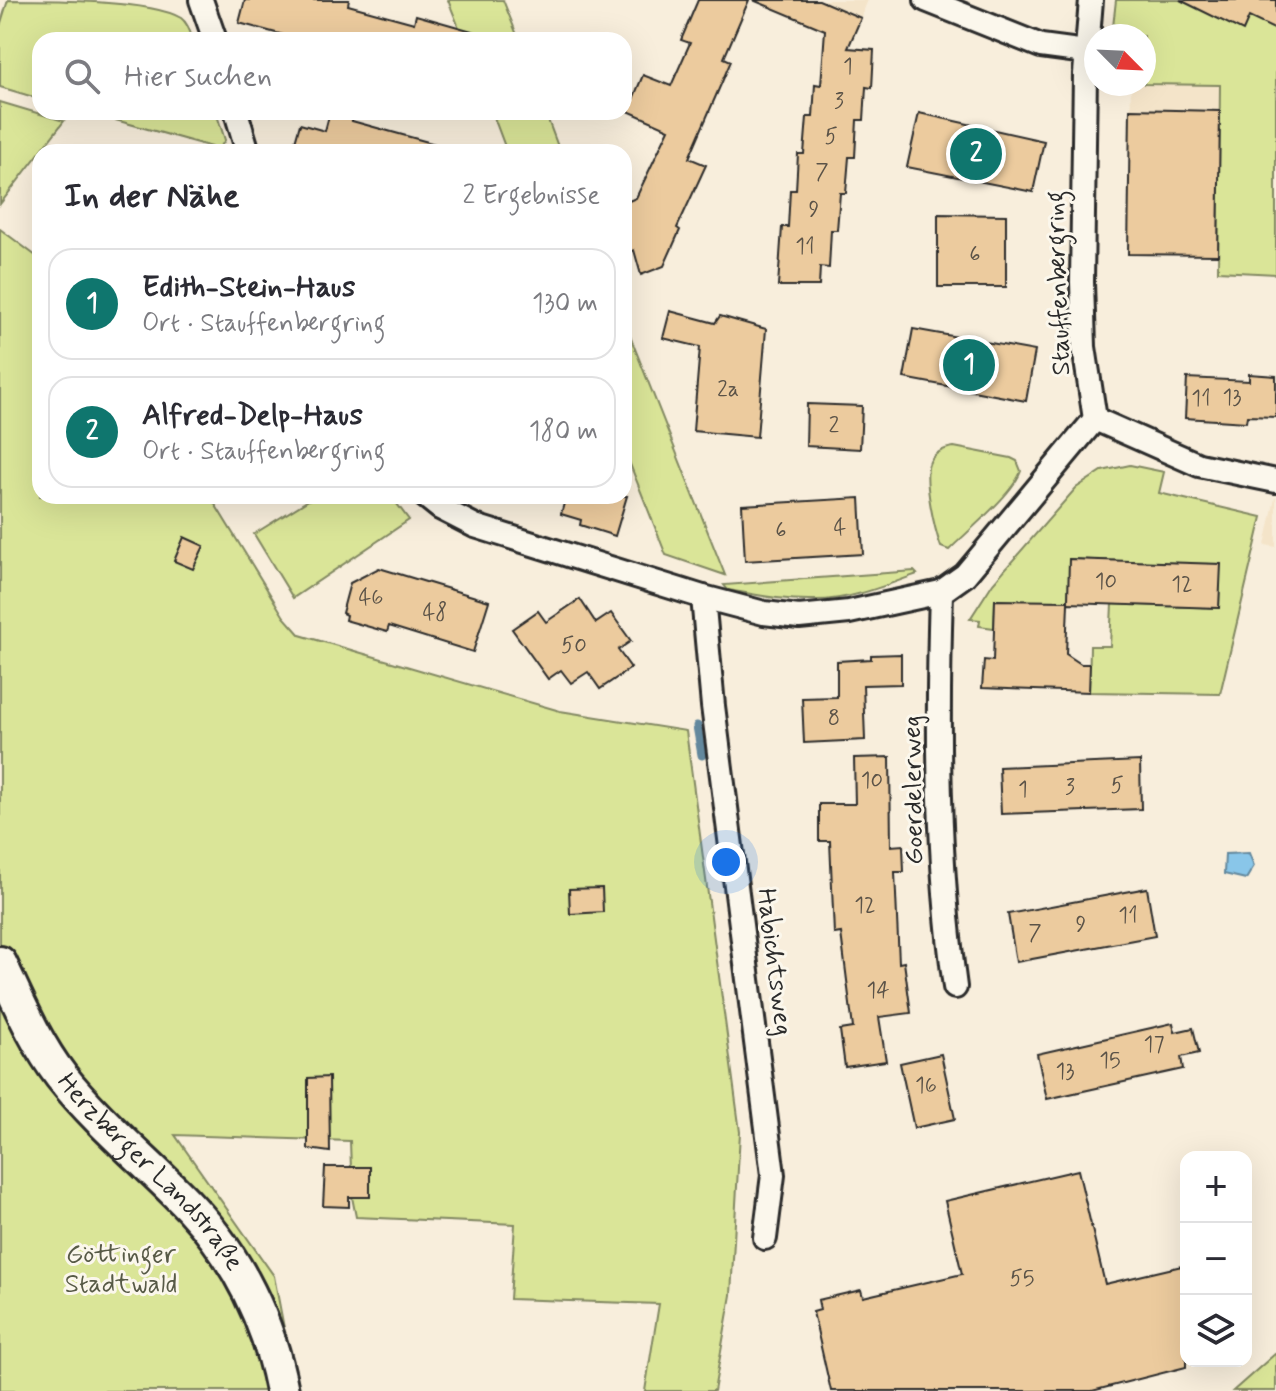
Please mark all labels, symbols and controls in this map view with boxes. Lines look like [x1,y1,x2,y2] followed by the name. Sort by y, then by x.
[1084,24,1156,96] north arrow
[32,32,632,120] search box
[843,53,853,81] house number: 1
[60,54,104,98] icon: search
[124,57,272,96] text: Hier suchen
[834,88,844,116] house number: 3
[824,123,838,151] house number: 5
[950,124,1002,184] pin: 2
[815,159,829,187] house number: 7
[64,174,239,219] text: In der Nähe
[462,179,600,213] text: 2 Ergebnisse
[1039,190,1082,376] street label: Stauffenbergring
[809,196,819,224] house number: 9
[795,233,815,261] house number: 11
[969,241,981,269] house number: 6
[142,268,356,307] text: Edith-Stein-Haus
[86,287,98,321] text: 1
[532,287,598,321] text: 130 m
[142,307,385,341] text: Ort · Stauffenbergring
[943,335,995,395] pin: 1
[717,376,739,404] house number: 2a
[1222,384,1242,412] house number: 13
[1191,385,1211,413] house number: 11
[142,396,363,435] text: Alfred-Delp-Haus
[829,412,840,440] house number: 2
[86,415,98,449] text: 2
[529,415,598,449] text: 180 m
[142,435,385,469] text: Ort · Stauffenbergring
[834,514,847,542] house number: 4
[775,517,787,545] house number: 6
[1095,568,1117,596] house number: 10
[1171,571,1193,599] house number: 12
[359,584,383,612] house number: 46
[423,599,447,627] house number: 48
[561,632,587,660] house number: 50
[828,705,840,733] house number: 8
[896,715,932,865] street label: Goerdelerweg
[861,767,883,795] house number: 10
[1110,772,1124,800] house number: 5
[1065,774,1075,802] house number: 3
[1018,776,1028,804] house number: 1
[706,842,746,882] your location
[748,886,800,1038] street label: Habichtsweg
[854,892,876,920] house number: 12
[1118,902,1138,930] house number: 11
[1076,911,1086,939] house number: 9
[1028,920,1042,948] house number: 7
[866,977,890,1005] house number: 14
[1144,1031,1164,1059] house number: 17
[1099,1047,1121,1075] house number: 15
[1055,1058,1075,1086] house number: 13
[49,1066,251,1278] street label: Herzberger Landstraße
[915,1072,937,1100] house number: 16
[1180,1151,1252,1367] map controls
[1180,1151,1252,1223] button: +
[1180,1223,1252,1295] button: −
[65,1238,177,1302] park label: Göttinger Stadtwald
[1010,1265,1034,1293] house number: 55
[1180,1295,1252,1367] button: layers

